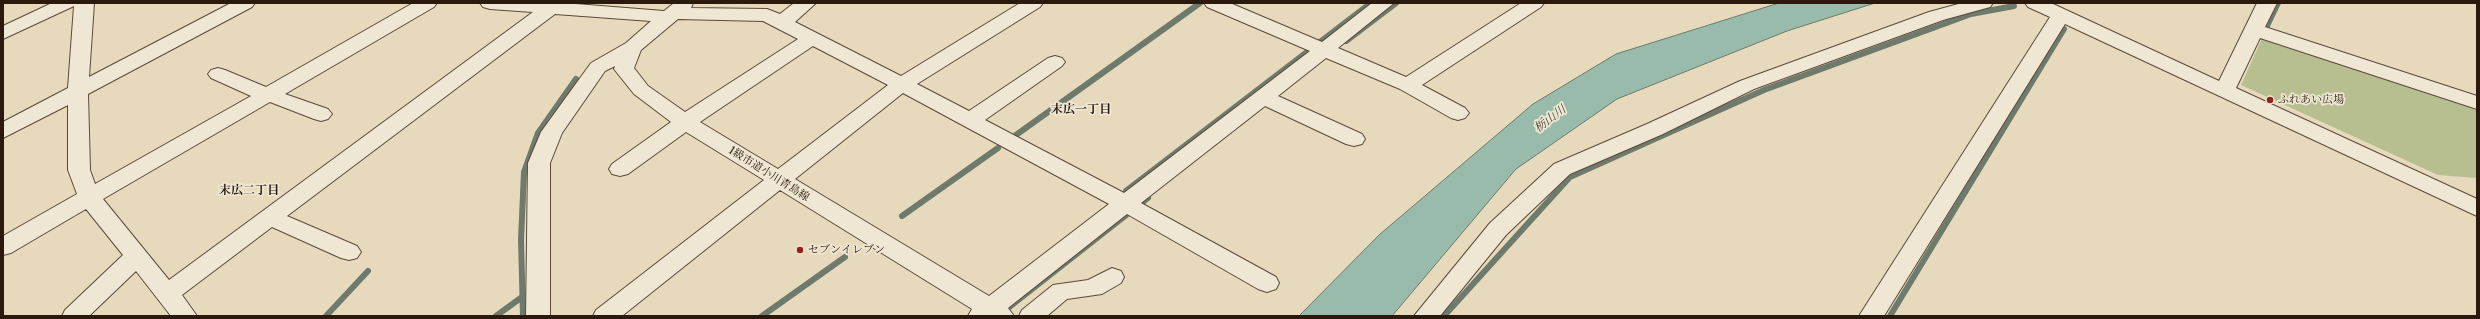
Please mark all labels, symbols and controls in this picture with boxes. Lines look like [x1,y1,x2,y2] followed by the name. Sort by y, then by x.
[2278,93,2344,107] place label: ふれあい広場
[2265,95,2275,105] marker: ふれあい広場
[1531,102,1569,136] water label: 栃山川
[1051,103,1111,117] district label: 末広一丁目
[726,144,812,204] street label: 1級市道小川青島線
[219,184,279,198] district label: 末広二丁目
[808,243,885,257] place label: セブンイレブン
[795,245,805,255] marker: セブンイレブン

